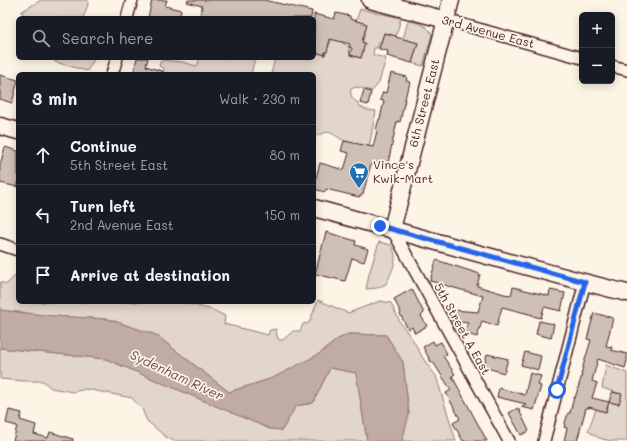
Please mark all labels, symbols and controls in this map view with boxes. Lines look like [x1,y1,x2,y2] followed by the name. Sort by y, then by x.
[440,11,536,51] street label: 3rd Avenue East
[579,12,615,84] map controls
[579,12,615,48] button: +
[16,16,316,60] search box
[30,27,52,49] icon: search
[62,28,153,48] text: Search here
[579,48,615,84] button: −
[404,57,443,149] street label: 6th Street East
[32,87,77,109] text: 3 min
[219,90,300,107] text: Walk · 230 m
[70,136,137,156] text: Continue
[32,144,54,166] icon: ahead
[270,146,300,163] text: 80 m
[70,156,168,173] text: 5th Street East
[373,156,433,186] place label: Vince's Kwik-Mart
[348,161,370,189] supermarket icon: Vince's Kwik-Mart
[70,196,135,216] text: Turn left
[32,204,54,226] icon: left
[264,206,300,223] text: 150 m
[70,216,174,233] text: 2nd Avenue East
[371,217,389,235] route end
[32,264,54,286] icon: arrive
[70,265,230,285] text: Arrive at destination
[431,280,495,377] street label: 5th Street A East
[128,345,227,404] water label: Sydenham River
[548,381,566,399] route start

